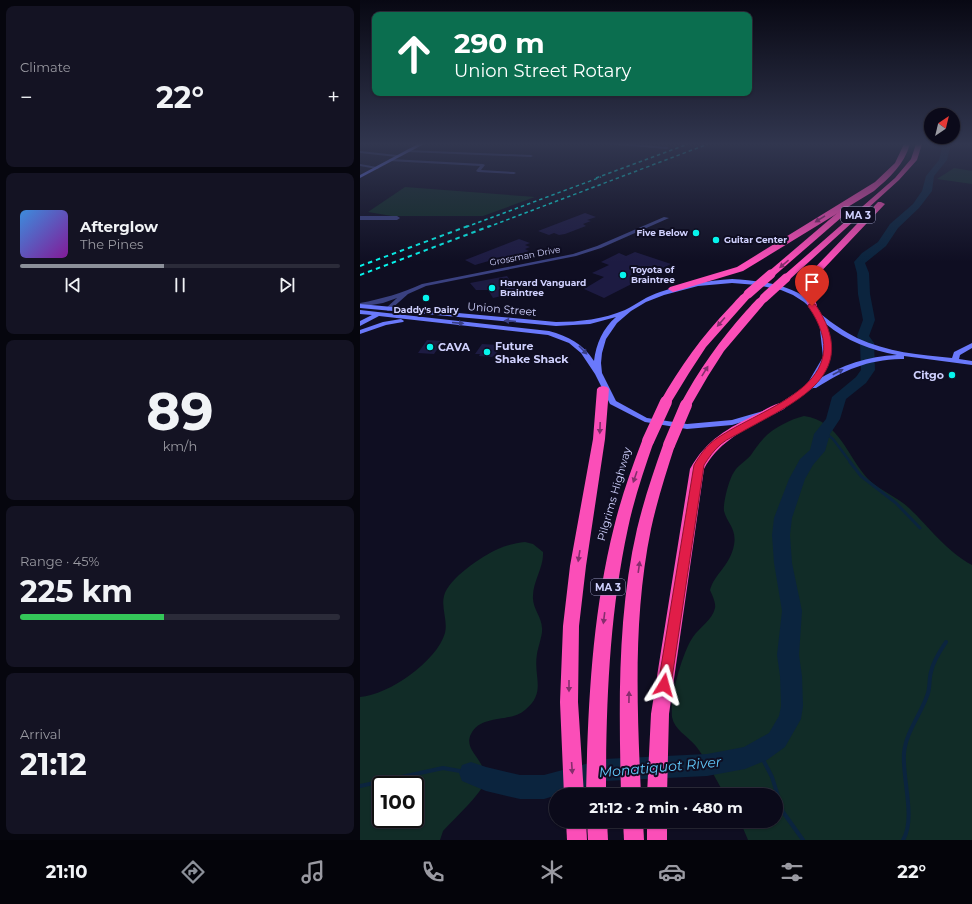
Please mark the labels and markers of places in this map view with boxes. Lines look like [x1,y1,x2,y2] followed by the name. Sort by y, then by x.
[637,227,689,238] place label: Five Below
[691,228,701,238] marker: Five Below
[724,234,787,245] place label: Guitar Center
[711,235,721,245] marker: Guitar Center
[631,264,675,285] place label: Toyota of Braintree
[795,265,829,306] pin
[618,270,628,280] marker: Toyota of Braintree
[500,277,586,298] place label: Harvard Vanguard Braintree
[487,283,497,293] marker: Harvard Vanguard Braintree
[421,293,431,303] marker: Daddy's Dairy
[393,304,459,315] place label: Daddy's Dairy
[495,339,569,366] place label: Future Shake Shack
[438,340,471,354] place label: CAVA
[425,342,435,352] marker: CAVA
[482,347,492,357] marker: Future Shake Shack
[913,368,944,382] place label: Citgo
[947,370,957,380] marker: Citgo

